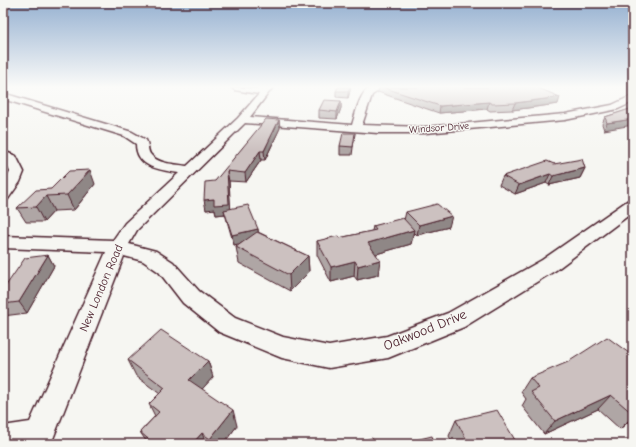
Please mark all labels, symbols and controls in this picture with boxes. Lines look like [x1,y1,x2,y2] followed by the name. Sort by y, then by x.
[409,120,469,136] street label: Windsor Drive
[76,242,126,334] street label: New London Road
[381,306,469,354] street label: Oakwood Drive

